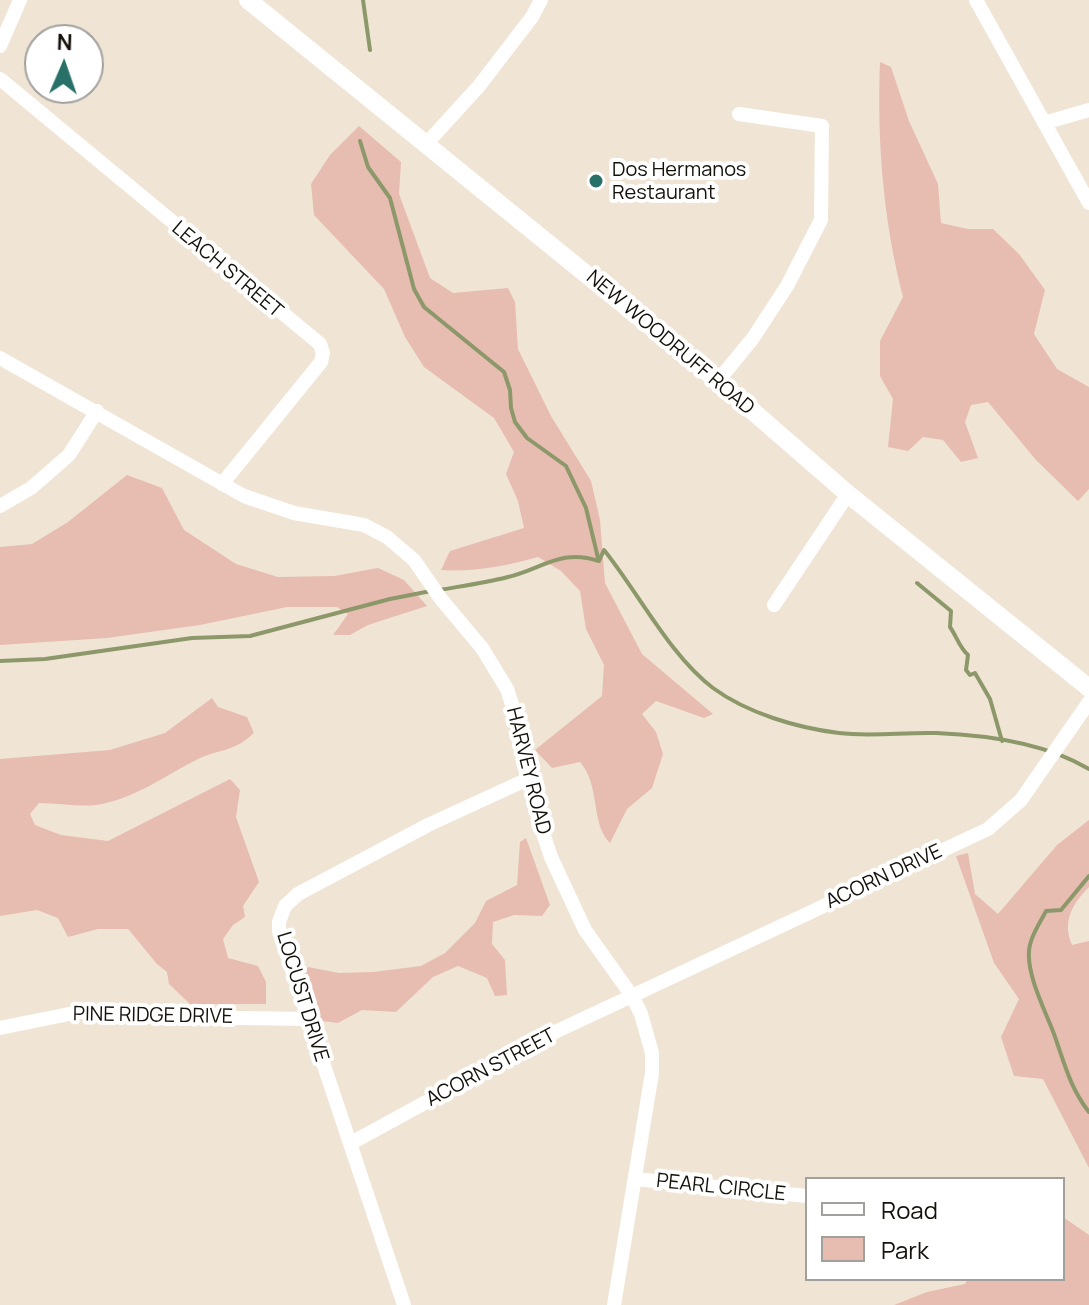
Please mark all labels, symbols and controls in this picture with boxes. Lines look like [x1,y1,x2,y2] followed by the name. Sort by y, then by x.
[24,24,104,104] north arrow
[56,27,73,57] text: N
[612,158,746,205] place label: Dos Hermanos Restaurant
[587,172,605,190] marker: Dos Hermanos Restaurant
[167,217,287,323] street label: LEACH STREET
[581,266,759,420] street label: NEW WOODRUFF ROAD
[501,705,555,837] street label: HARVEY ROAD
[822,840,946,914] street label: ACORN DRIVE
[271,929,333,1065] street label: LOCUST DRIVE
[73,1003,233,1029] street label: PINE RIDGE DRIVE
[422,1024,560,1112] street label: ACORN STREET
[655,1169,787,1207] street label: PEARL CIRCLE
[805,1177,1065,1281] legend
[881,1193,938,1226] text: Road
[881,1233,929,1266] text: Park

